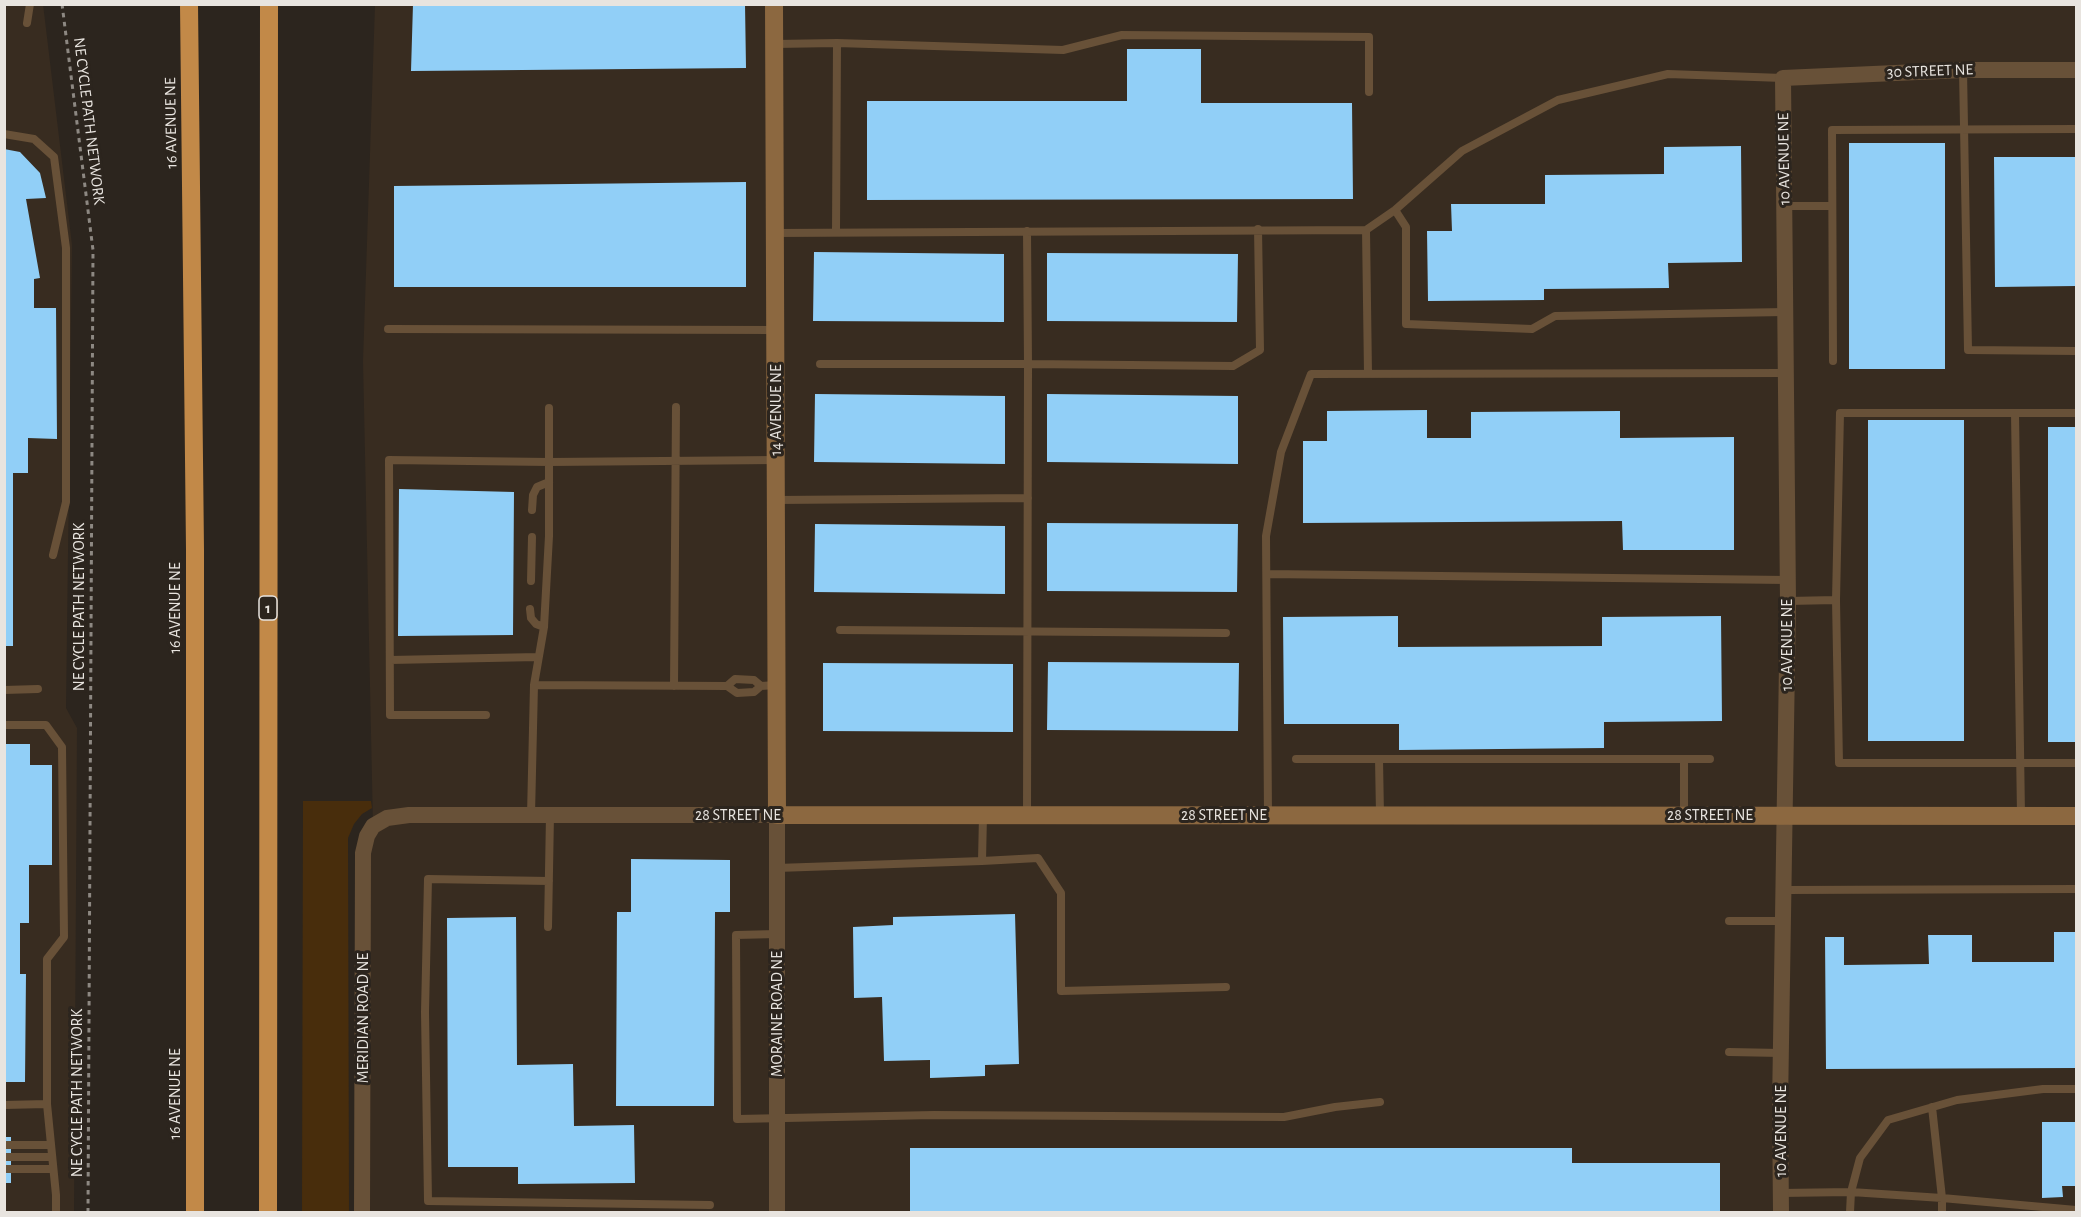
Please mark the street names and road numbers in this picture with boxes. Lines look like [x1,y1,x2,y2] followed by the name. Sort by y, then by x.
[69,36,109,206] street label: NE CYCLE PATH NETWORK
[1887,60,1973,82] street label: 30 STREET NE
[161,77,181,169] street label: 16 AVENUE NE
[1774,113,1794,205] street label: 10 AVENUE NE
[766,364,786,456] street label: 14 AVENUE NE
[69,523,89,691] street label: NE CYCLE PATH NETWORK
[165,562,185,654] street label: 16 AVENUE NE
[259,596,277,620] road number: 1
[1777,599,1797,691] street label: 10 AVENUE NE
[695,805,781,825] street label: 28 STREET NE
[1181,805,1267,825] street label: 28 STREET NE
[1667,805,1753,825] street label: 28 STREET NE
[767,951,787,1077] street label: MORAINE ROAD NE
[353,953,373,1083] street label: MERIDIAN ROAD NE
[67,1009,87,1177] street label: NE CYCLE PATH NETWORK
[165,1048,185,1140] street label: 16 AVENUE NE
[1771,1085,1791,1177] street label: 10 AVENUE NE

